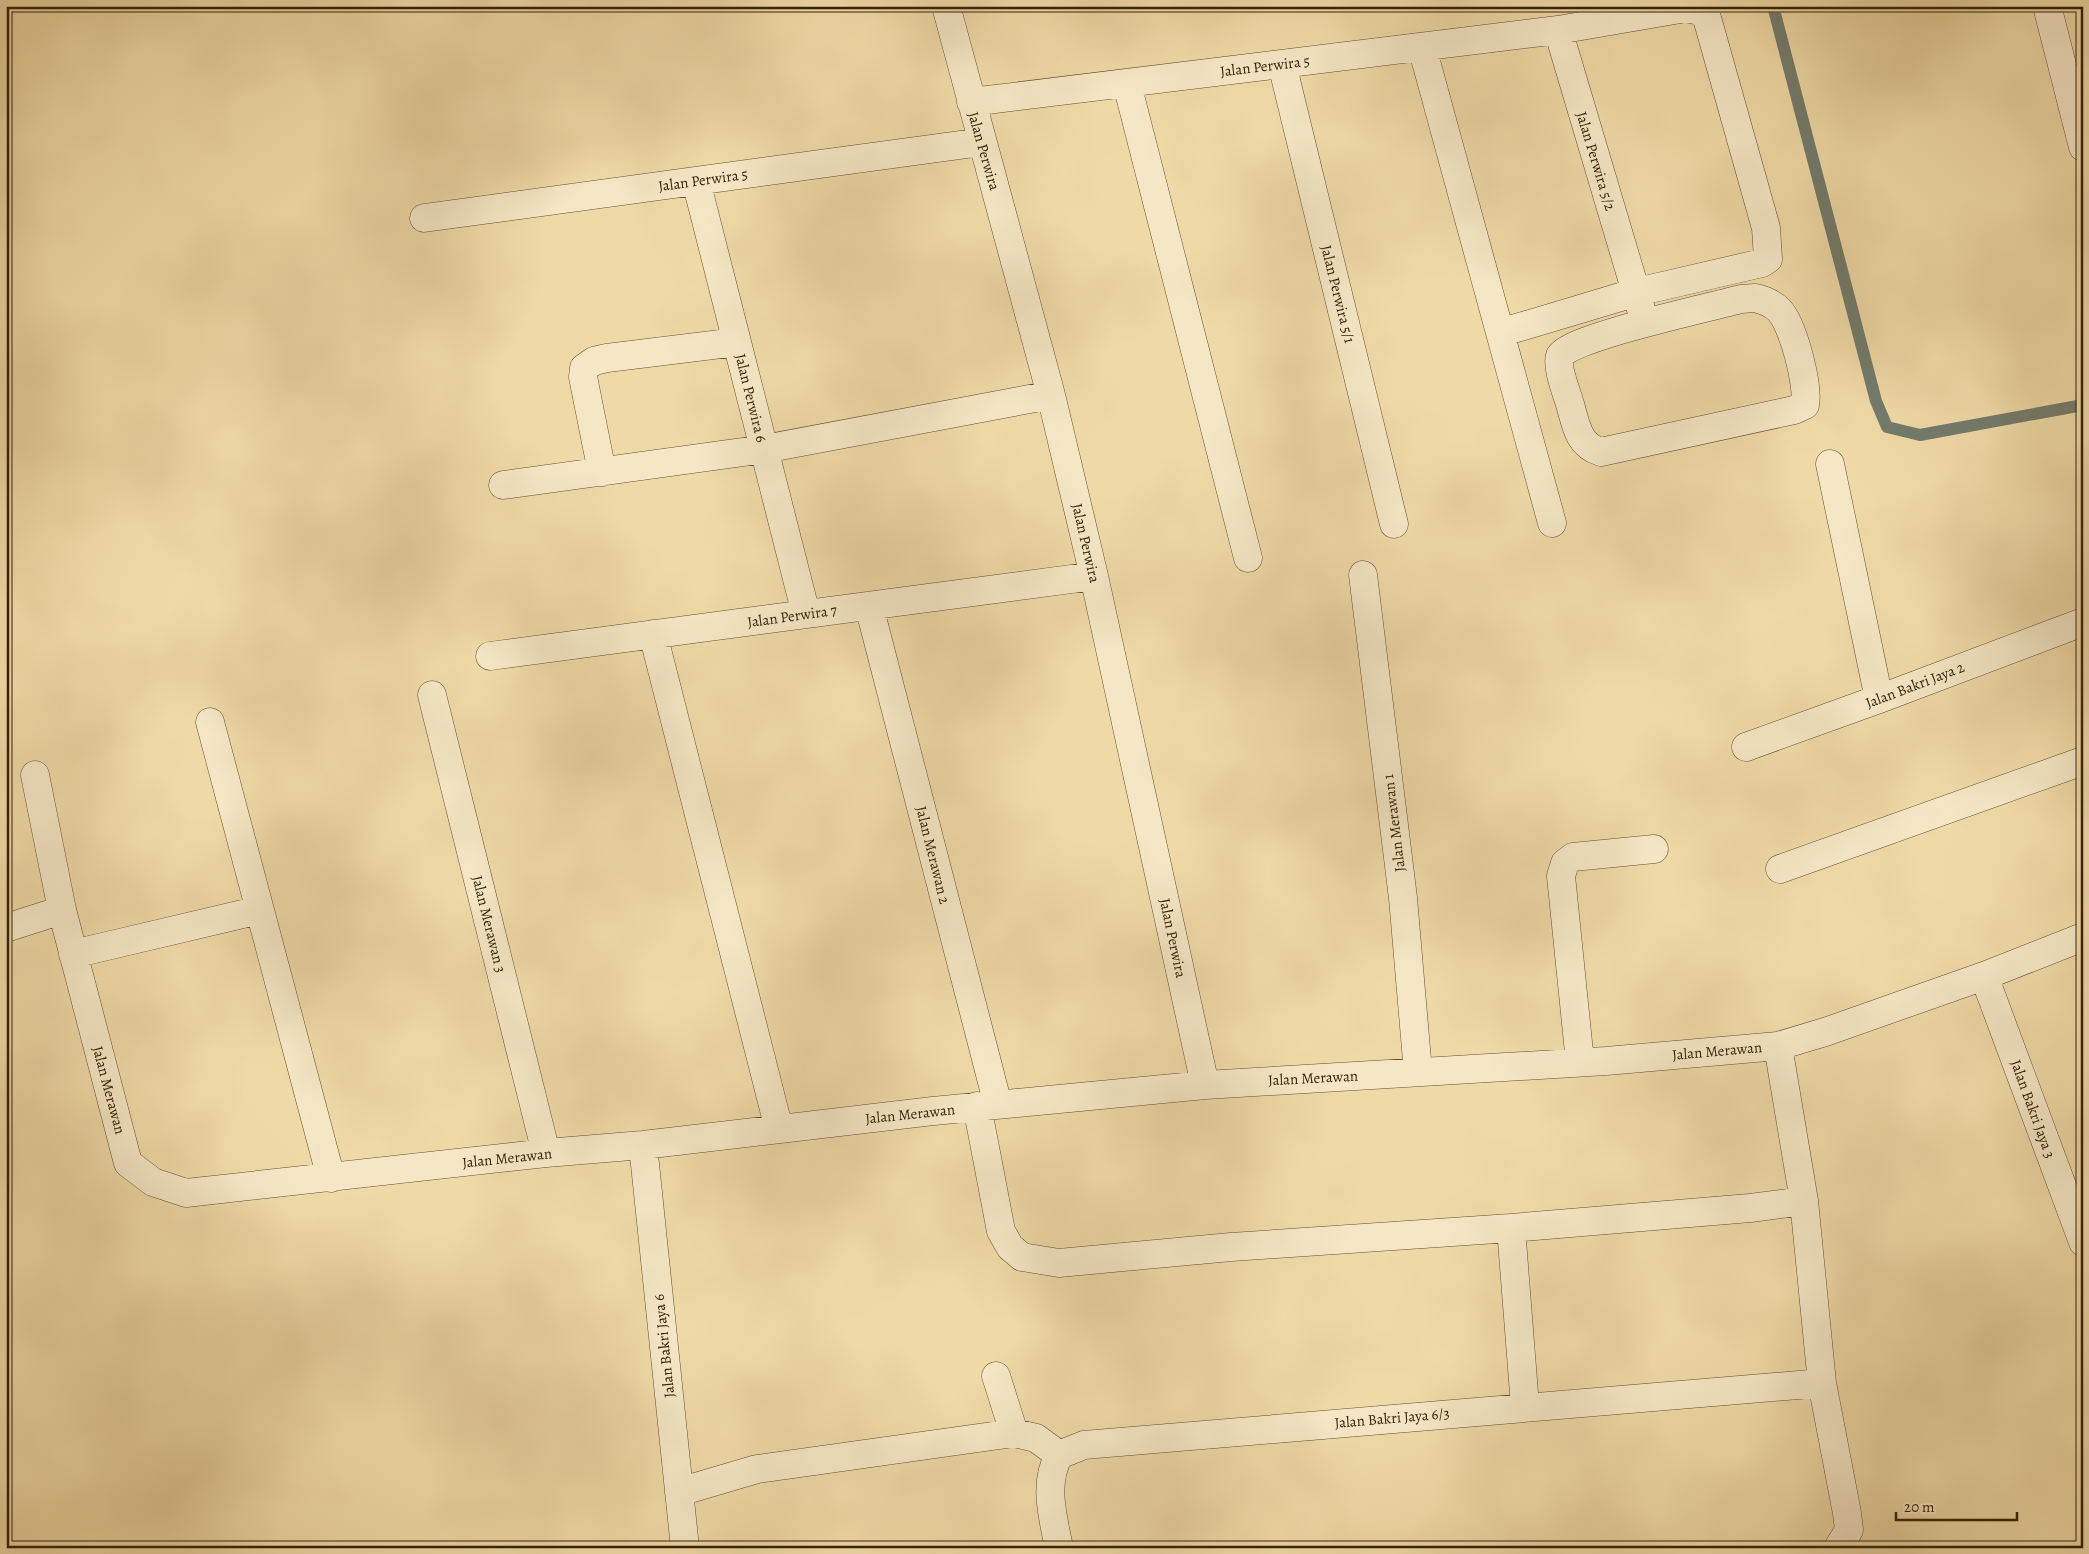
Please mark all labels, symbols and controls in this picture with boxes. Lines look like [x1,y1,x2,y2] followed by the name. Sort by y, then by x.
[1219,51,1311,81] street label: Jalan Perwira 5
[963,109,1005,193] street label: Jalan Perwira
[1571,109,1621,213] street label: Jalan Perwira 5/2
[657,164,749,196] street label: Jalan Perwira 5
[1316,243,1360,345] street label: Jalan Perwira 5/1
[730,352,772,445] street label: Jalan Perwira 6
[1067,501,1105,585] street label: Jalan Perwira
[746,600,839,632] street label: Jalan Perwira 7
[1863,657,1967,713] street label: Jalan Bakri Jaya 2
[1378,773,1410,873] street label: Jalan Merawan 1
[911,804,955,906] street label: Jalan Merawan 2
[467,873,511,975] street label: Jalan Merawan 3
[1155,896,1191,980] street label: Jalan Perwira
[1671,1037,1763,1065] street label: Jalan Merawan
[88,1044,130,1136] street label: Jalan Merawan
[2006,1057,2060,1161] street label: Jalan Bakri Jaya 3
[1267,1066,1359,1090] street label: Jalan Merawan
[864,1099,956,1129] street label: Jalan Merawan
[461,1143,553,1173] street label: Jalan Merawan
[649,1293,679,1399] street label: Jalan Bakri Jaya 6
[1334,1403,1450,1433] street label: Jalan Bakri Jaya 6/3
[1896,1489,2018,1521] scale bar
[1904,1497,1935,1517] text: 20 m

